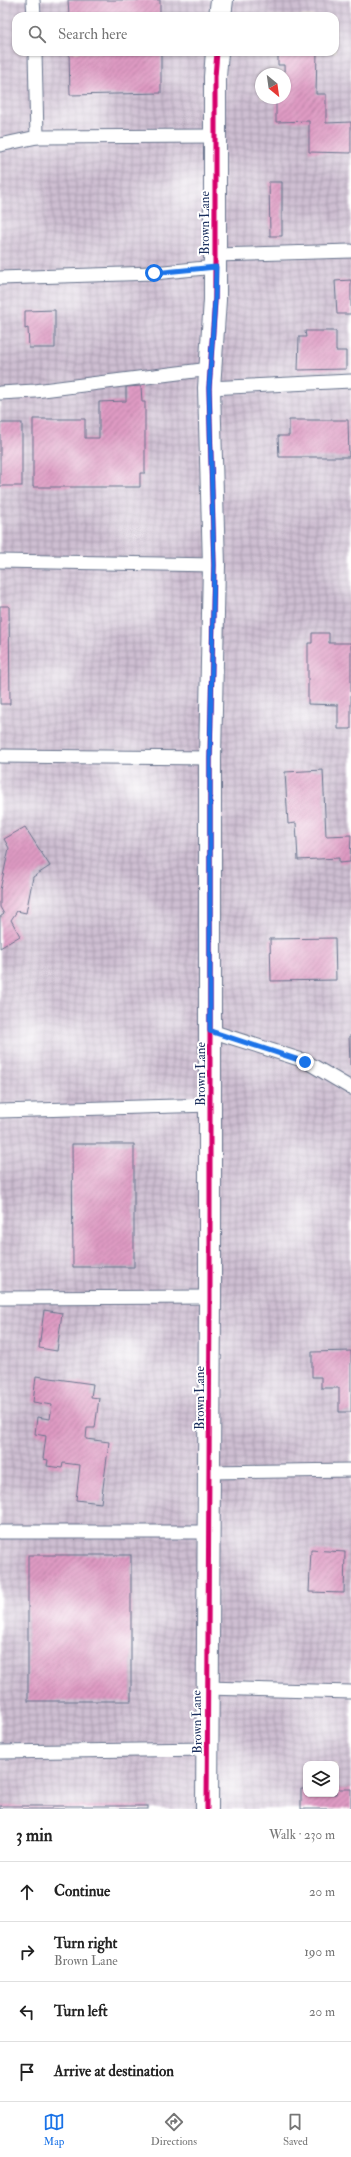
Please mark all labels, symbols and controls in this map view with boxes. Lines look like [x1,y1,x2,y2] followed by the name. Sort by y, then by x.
[12,12,339,56] search box
[26,23,48,45] icon: search
[58,25,127,44] text: Search here
[255,68,291,104] north arrow
[197,191,213,255] street label: Brown Lane
[145,264,163,282] route start
[193,1042,209,1106] street label: Brown Lane
[296,1053,314,1071] route end
[192,1366,208,1430] street label: Brown Lane
[188,1689,206,1754] street label: Brown Lane
[303,1761,339,1797] map controls
[303,1761,339,1797] button: layers
[16,1825,53,1846] text: 3 min
[269,1827,335,1843] text: Walk · 230 m
[16,1881,38,1903] icon: ahead
[54,1882,110,1901] text: Continue
[309,1884,335,1900] text: 20 m
[54,1934,117,1953] text: Turn right
[16,1941,38,1963] icon: right
[304,1944,335,1960] text: 190 m
[54,1953,118,1969] text: Brown Lane
[16,2001,38,2023] icon: left
[54,2002,108,2021] text: Turn left
[309,2004,335,2020] text: 20 m
[16,2061,38,2083] icon: arrive
[54,2062,174,2081] text: Arrive at destination
[43,2111,65,2148] tab: Map
[151,2111,197,2148] tab: Directions
[283,2111,308,2148] tab: Saved

